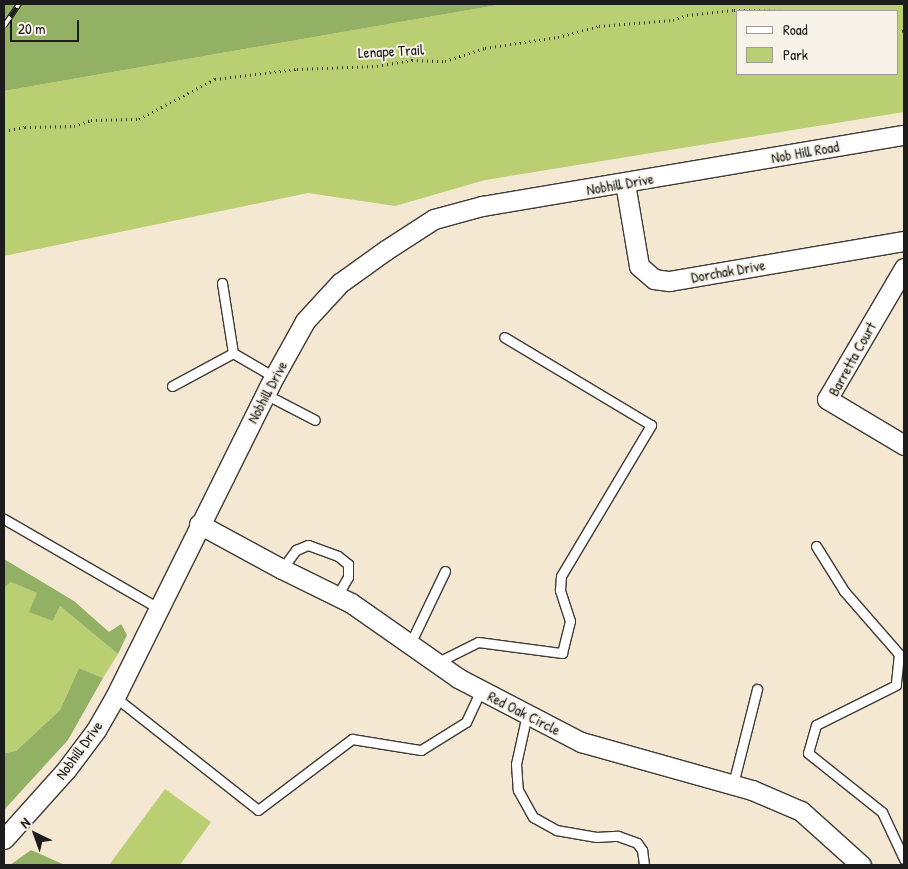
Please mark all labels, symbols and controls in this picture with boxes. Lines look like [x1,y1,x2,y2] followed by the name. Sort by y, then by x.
[12,10,81,42] scale bar
[736,10,898,75] legend
[18,18,45,39] text: 20 m
[783,19,808,40] text: Road
[358,40,424,62] street label: Lenape Trail
[783,44,808,65] text: Park
[770,137,840,167] street label: Nob Hill Road
[585,169,655,199] street label: Nobhill Drive
[690,256,766,286] street label: Dorchak Drive
[824,319,880,399] street label: Barretta Court
[243,358,291,426] street label: Nobhill Drive
[485,687,563,739] street label: Red Oak Circle
[52,717,106,783] street label: Nobhill Drive
[10,809,60,859] north arrow
[15,813,34,832] text: N

